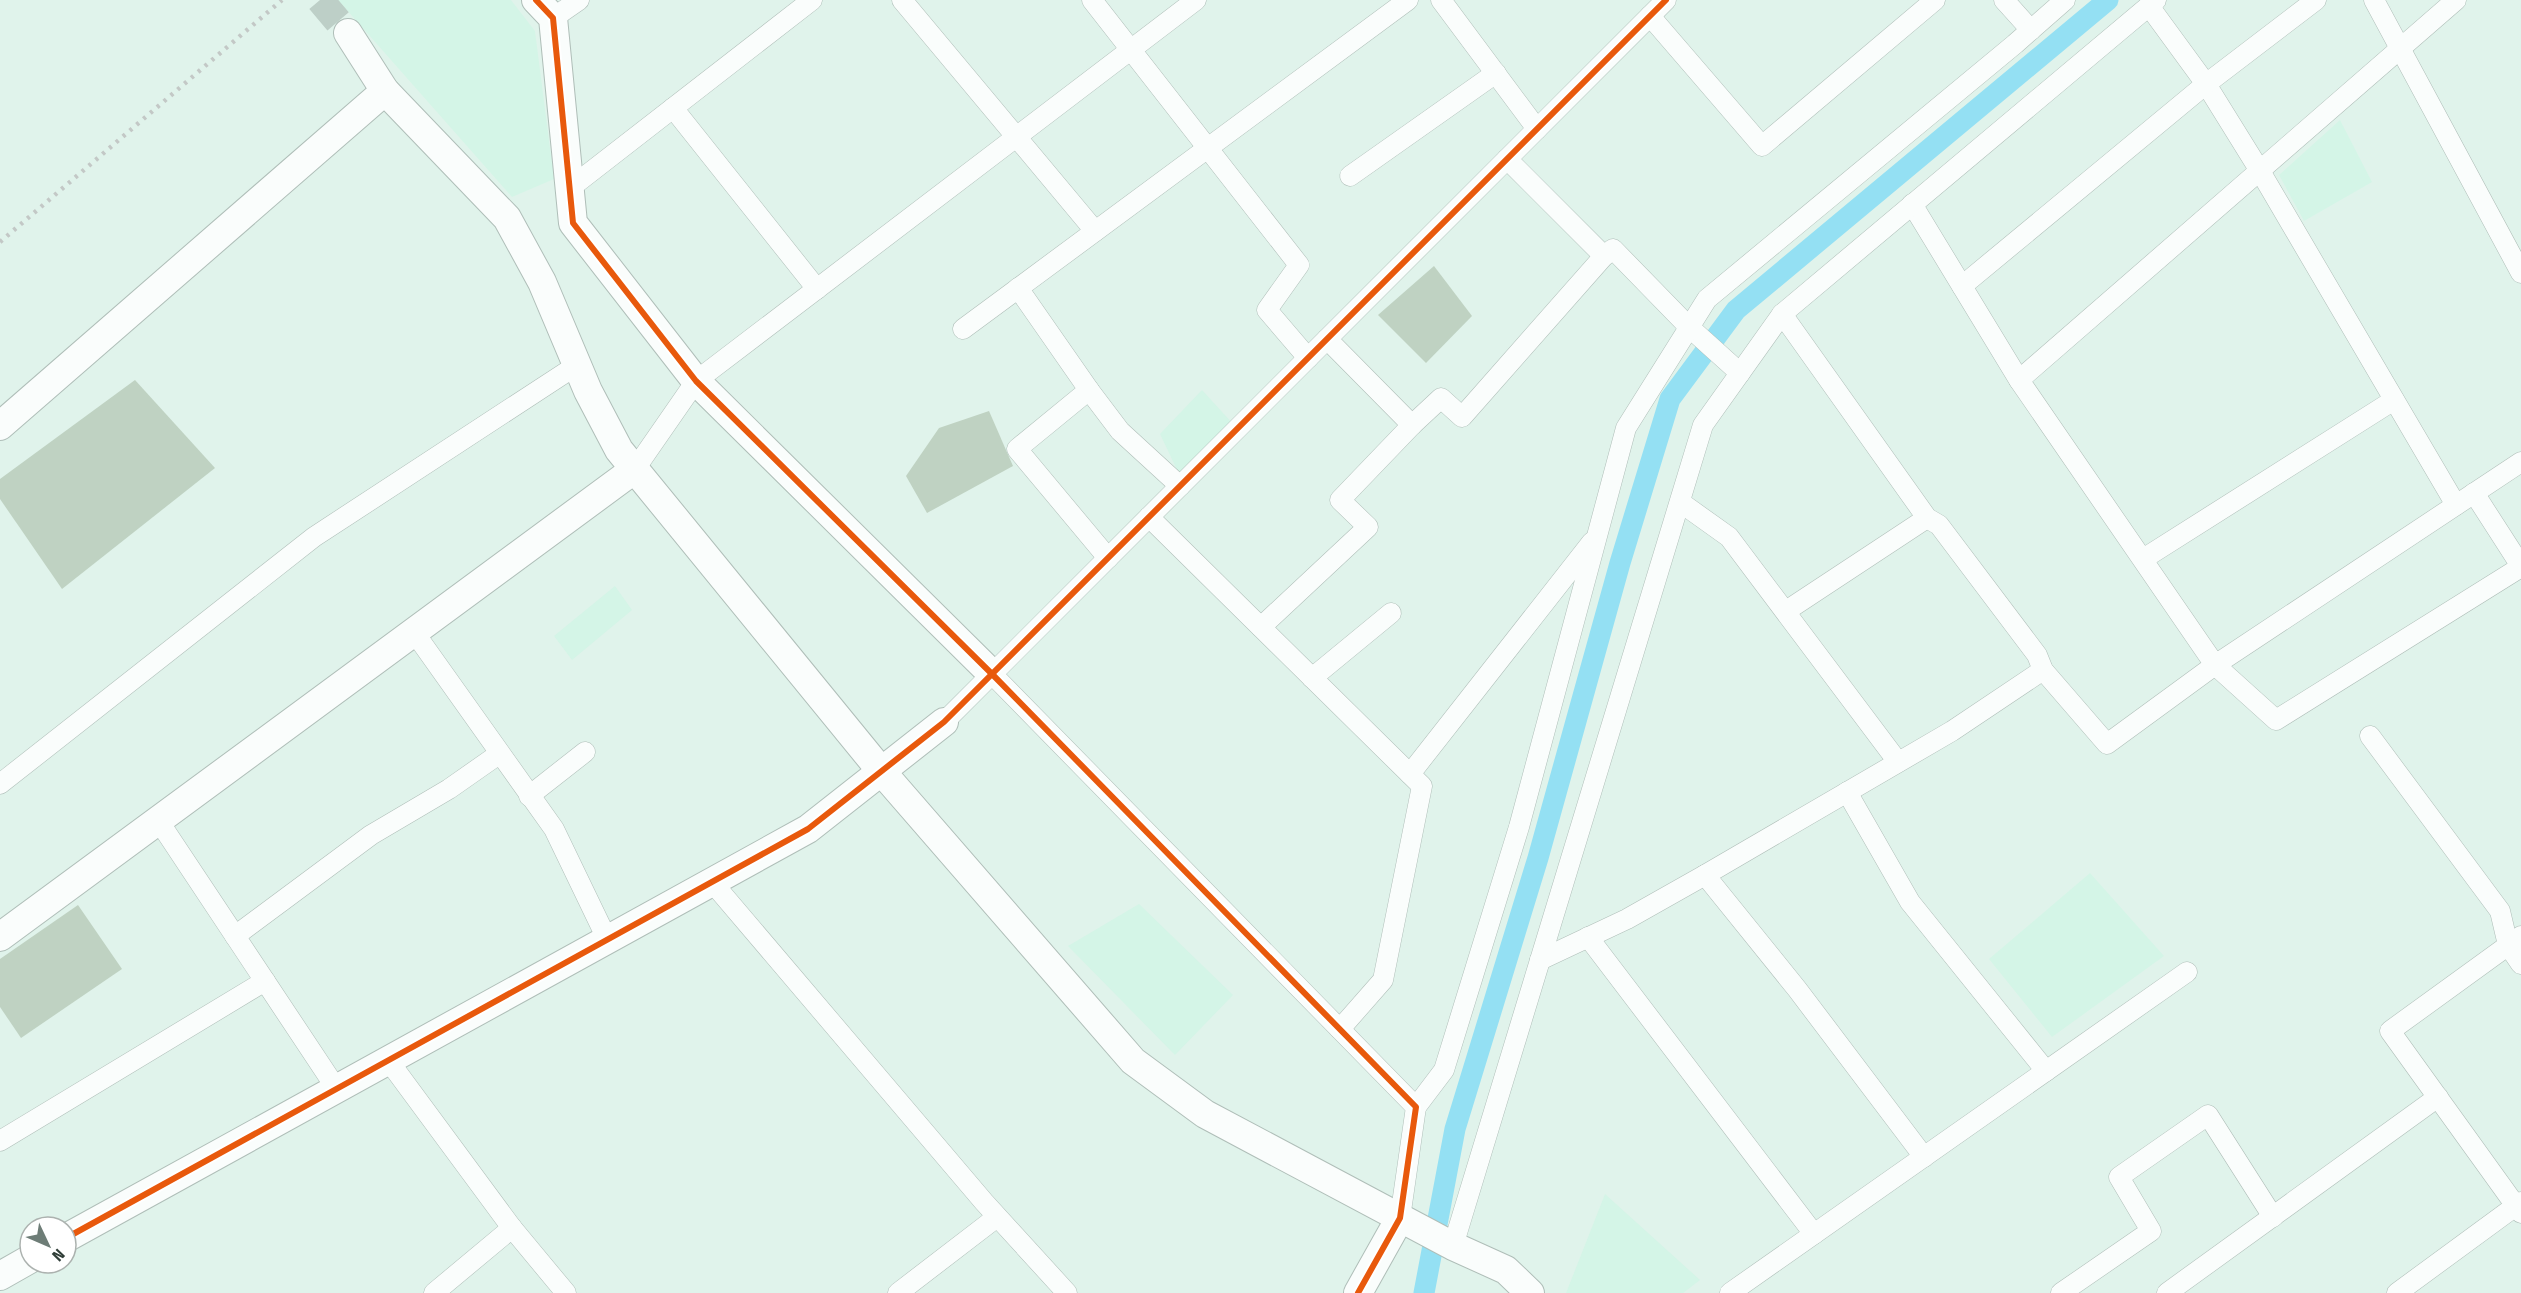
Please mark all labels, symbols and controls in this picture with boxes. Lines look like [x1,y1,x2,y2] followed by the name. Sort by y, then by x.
[18,1215,78,1275] north arrow
[48,1245,69,1265] text: N

